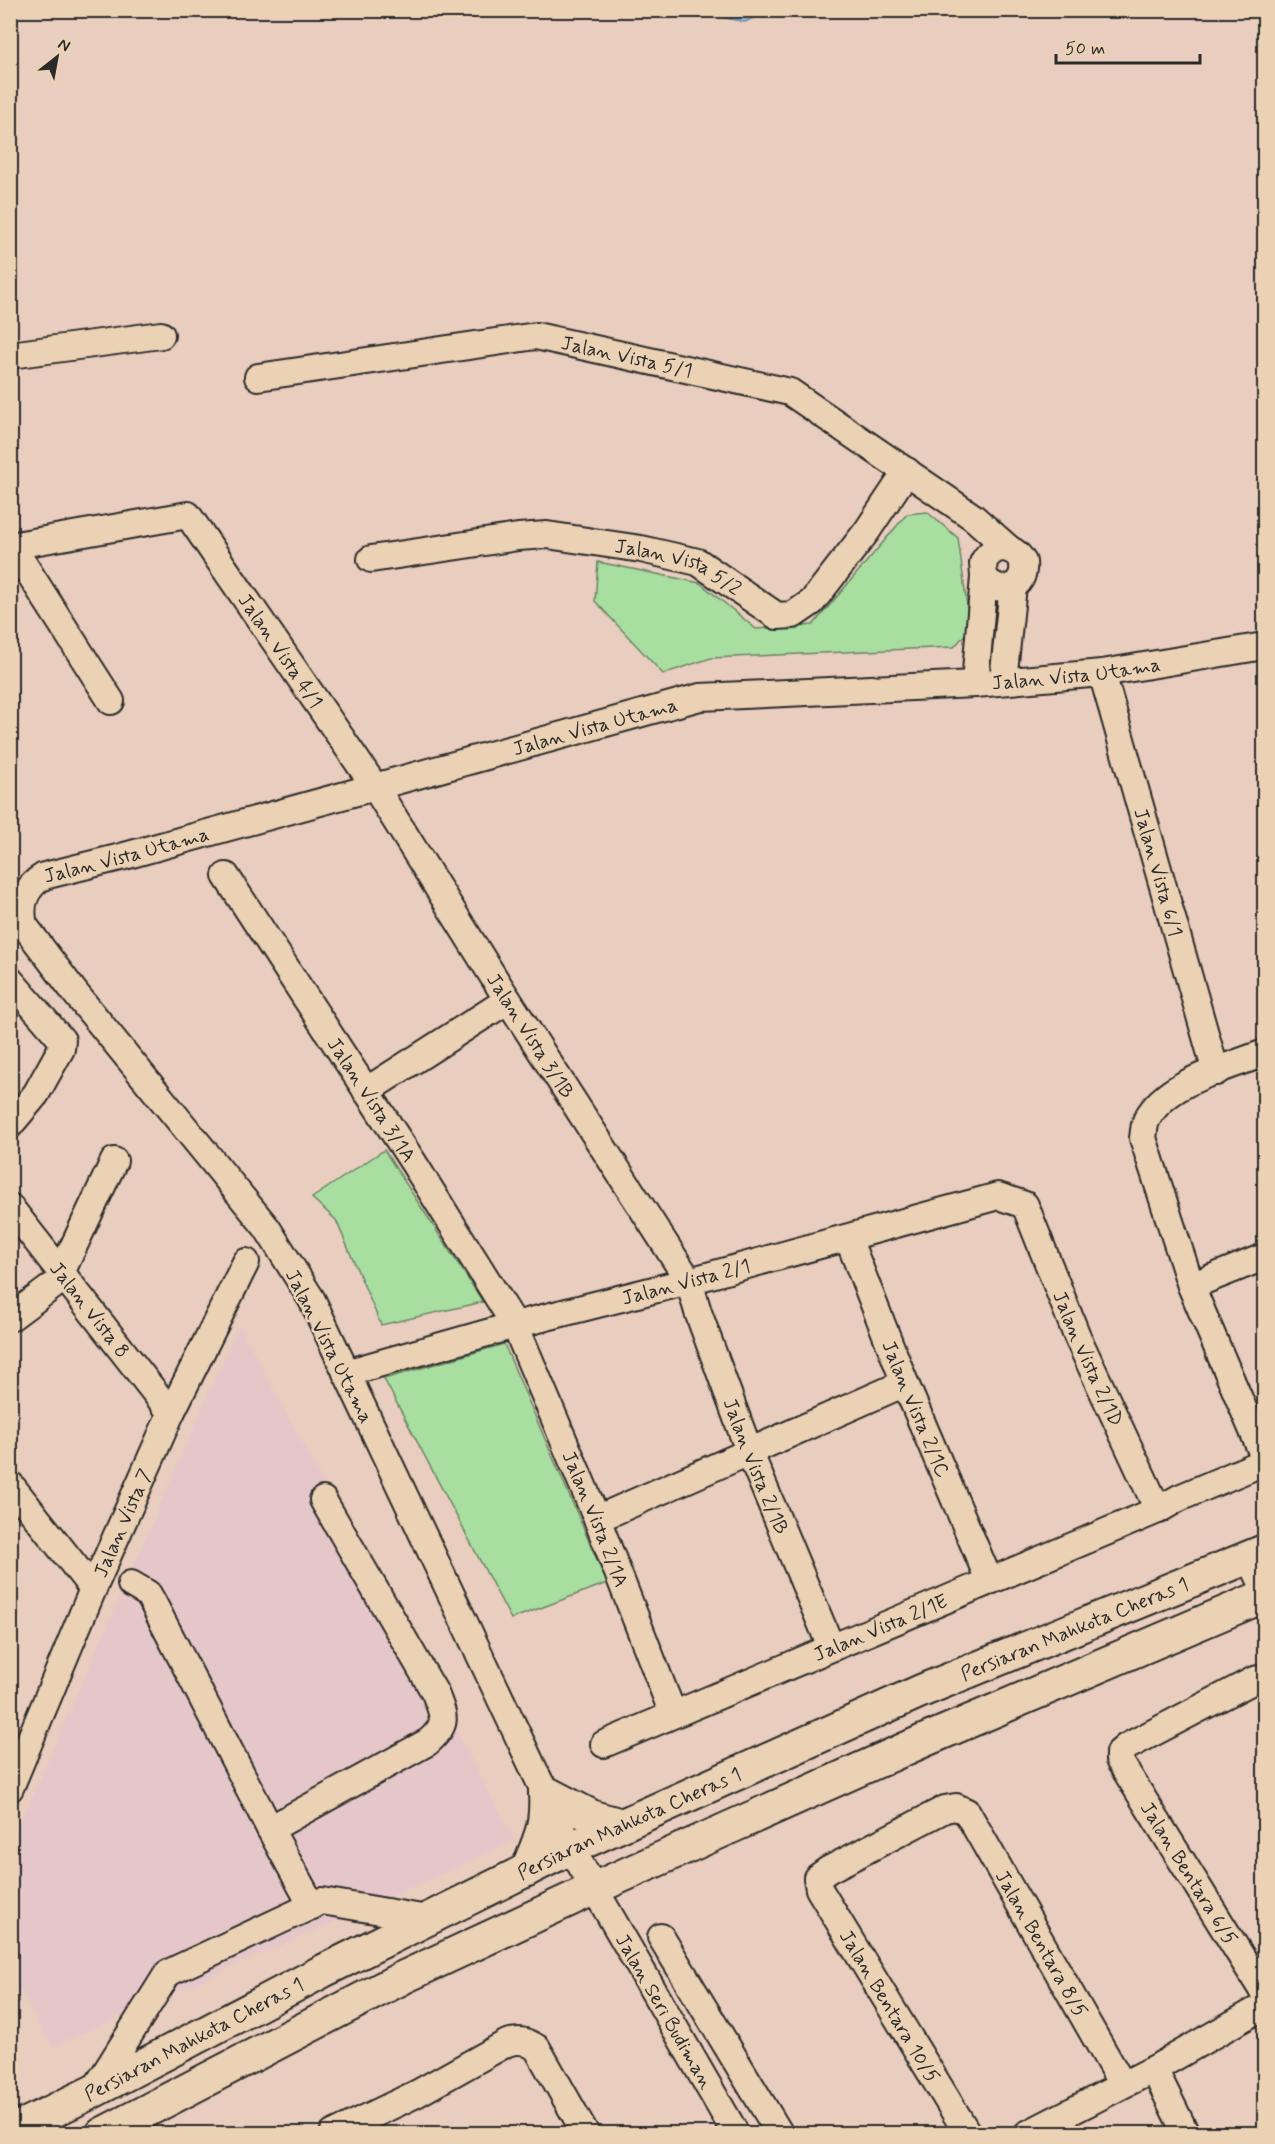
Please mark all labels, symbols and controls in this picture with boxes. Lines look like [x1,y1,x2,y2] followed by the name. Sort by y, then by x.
[27,27,87,87] north arrow
[1056,27,1200,65] scale bar
[54,34,74,57] text: N
[1065,37,1105,61] text: 50 m
[558,330,695,385] street label: Jalan Vista 5/1
[613,533,746,603] street label: Jalan Vista 5/2
[231,589,329,714] street label: Jalan Vista 4/1
[991,651,1163,697] street label: Jalan Vista Utama
[510,692,681,763] street label: Jalan Vista Utama
[1126,805,1189,940] street label: Jalan Vista 6/1
[41,821,212,891] street label: Jalan Vista Utama
[479,969,580,1104] street label: Jalan Vista 3/1B
[320,1033,422,1168] street label: Jalan Vista 3/1A
[619,1253,753,1312] street label: Jalan Vista 2/1
[43,1257,135,1364] street label: Jalan Vista 8
[278,1265,379,1428] street label: Jalan Vista Utama
[1045,1287,1129,1431] street label: Jalan Vista 2/1D
[875,1337,956,1482] street label: Jalan Vista 2/1C
[716,1395,794,1539] street label: Jalan Vista 2/1B
[555,1447,634,1591] street label: Jalan Vista 2/1A
[88,1465,160,1582] street label: Jalan Vista 7
[957,1571,1193,1688] street label: Persiaran Mahkota Cheras 1
[810,1588,952,1669] street label: Jalan Vista 2/1E
[513,1761,746,1888] street label: Persiaran Mahkota Cheras 1
[1133,1797,1243,1951] street label: Jalan Bentara 6/5
[988,1866,1093,2023] street label: Jalan Bentara 8/5
[832,1925,945,2088] street label: Jalan Bentara 10/5
[608,1929,719,2095] street label: Jalan Seri Budiman
[80,1972,309,2109] street label: Persiaran Mahkota Cheras 1

